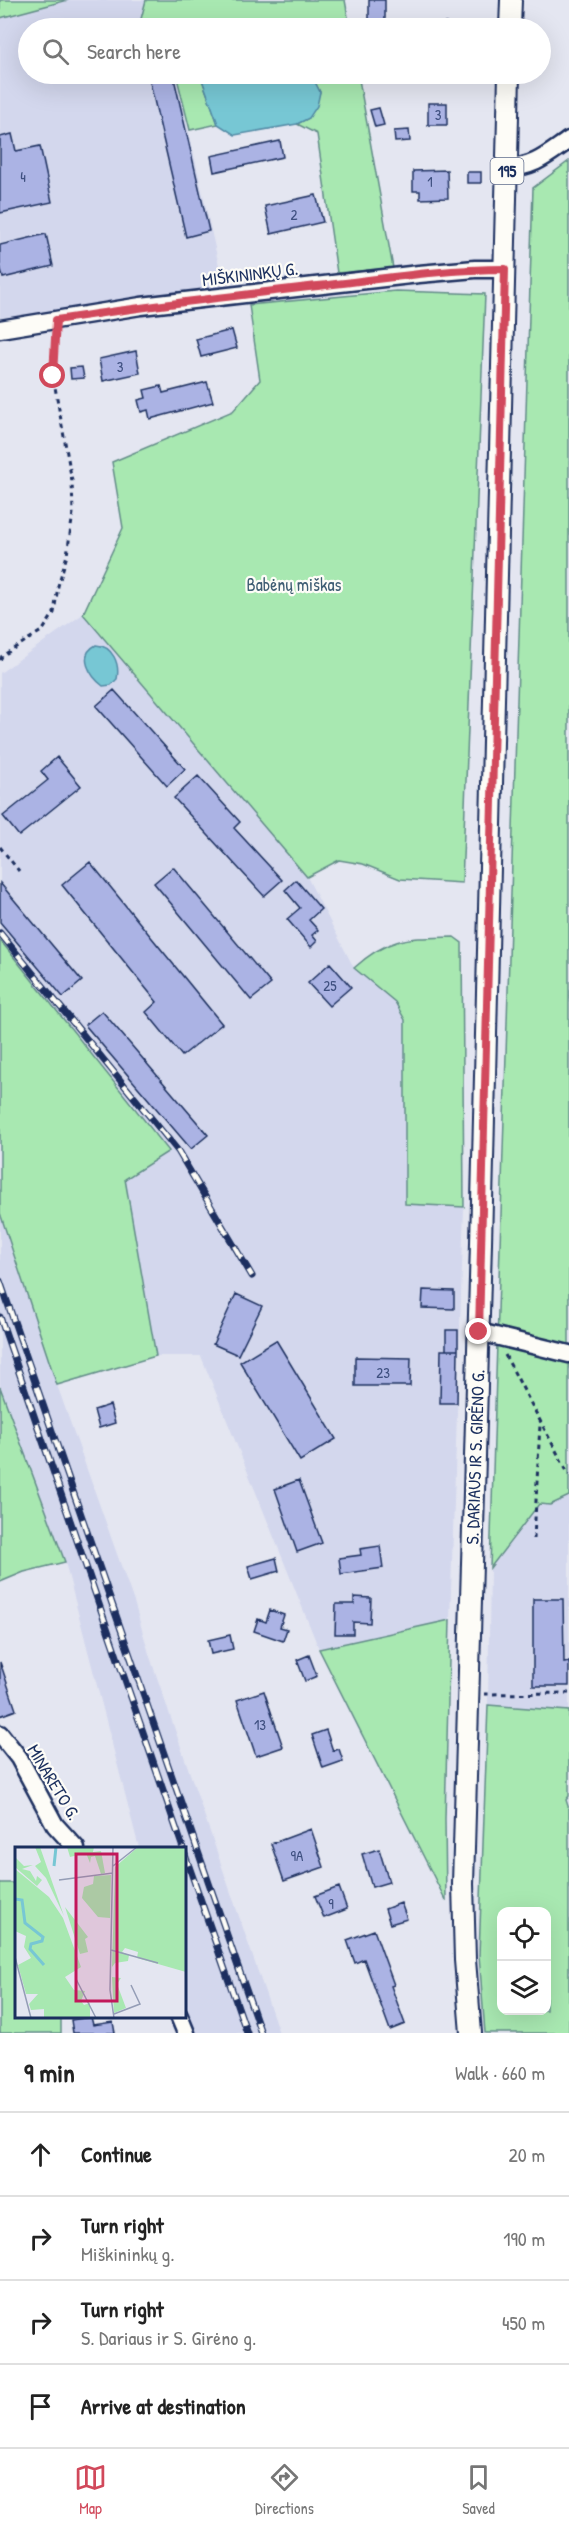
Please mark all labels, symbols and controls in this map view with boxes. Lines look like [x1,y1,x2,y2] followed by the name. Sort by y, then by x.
[18,18,551,84] search box
[39,35,72,68] icon: search
[87,36,181,66] text: Search here
[435,104,442,125] house number: 3
[490,158,524,184] road number: 195
[20,166,26,187] house number: 4
[427,171,433,192] house number: 1
[290,204,298,225] house number: 2
[201,256,299,292] street label: MIŠKININKŲ G.
[117,356,124,377] house number: 3
[39,362,65,388] route start
[247,572,342,597] park label: Babėnų miškas
[323,975,337,996] house number: 25
[465,1318,491,1344] route end
[376,1362,390,1383] house number: 23
[459,1369,491,1545] street label: S. DARIAUS IR S. GIRĖNO G.
[254,1714,266,1735] house number: 13
[22,1739,86,1825] street label: MINARETO G.
[291,1845,304,1866] house number: 9A
[15,1847,186,2018] inset map
[328,1893,334,1914] house number: 9
[497,1907,551,2015] map controls
[497,1907,551,1961] button: locate
[497,1961,551,2015] button: layers
[24,2055,75,2090] text: 9 min
[455,2059,545,2086] text: Walk · 660 m
[24,2138,57,2171] icon: ahead
[81,2139,152,2169] text: Continue
[508,2141,545,2168] text: 20 m
[81,2210,164,2240] text: Turn right
[24,2222,57,2255] icon: right
[503,2225,545,2252] text: 190 m
[81,2240,175,2267] text: Miškininkų g.
[81,2294,164,2324] text: Turn right
[24,2306,57,2339] icon: right
[502,2309,545,2336] text: 450 m
[81,2324,256,2351] text: S. Dariaus ir S. Girėno g.
[24,2390,57,2423] icon: arrive
[81,2391,246,2421] text: Arrive at destination
[74,2461,107,2519] tab: Map
[255,2461,314,2519] tab: Directions
[462,2461,495,2519] tab: Saved

